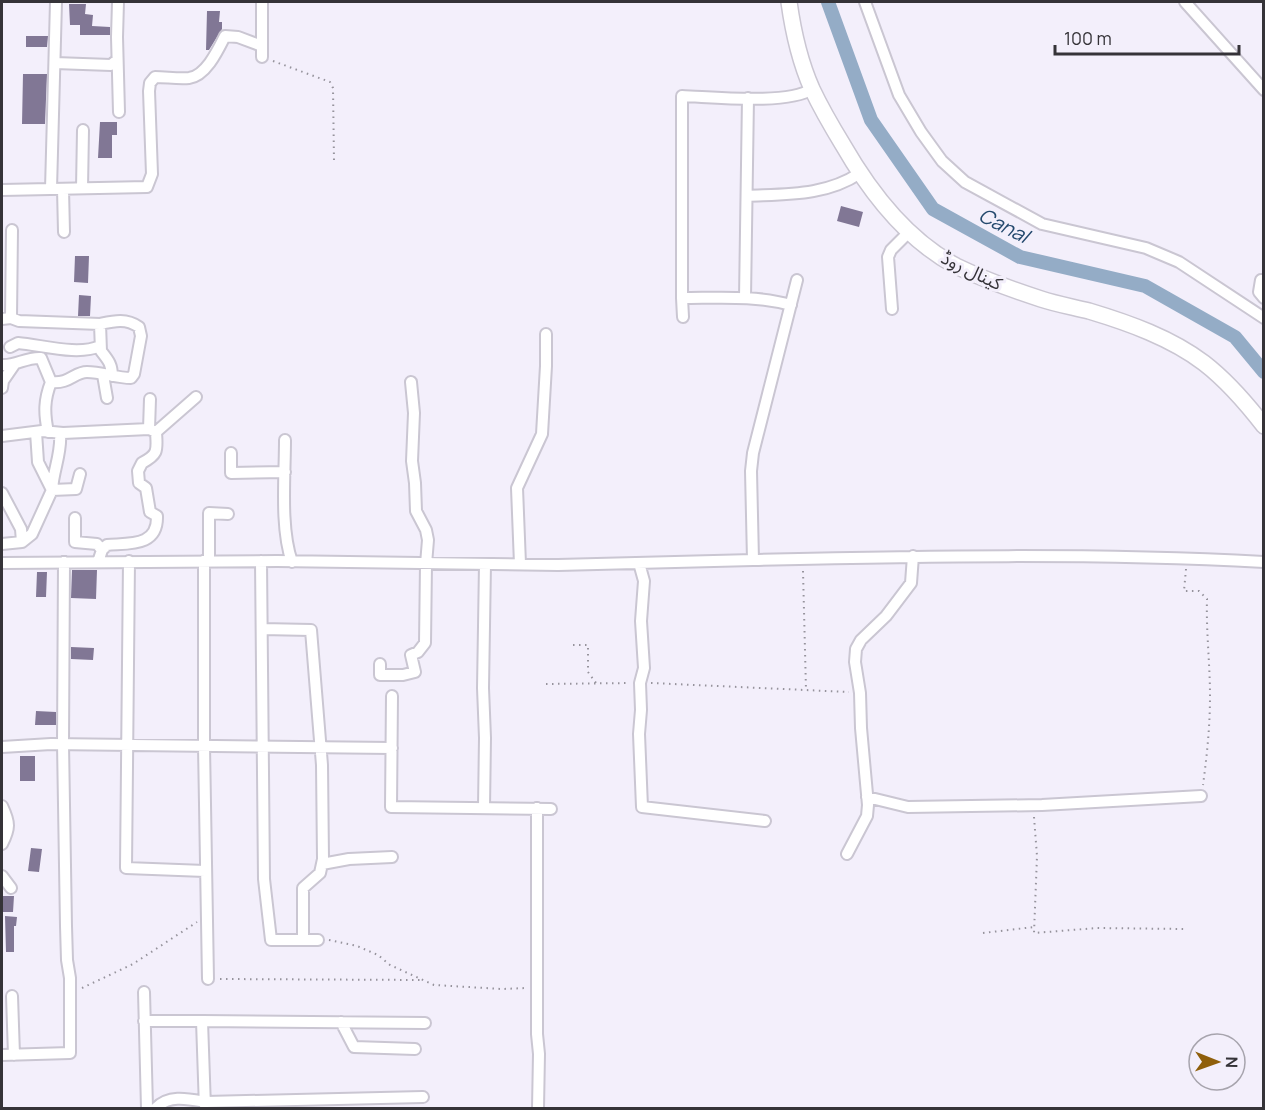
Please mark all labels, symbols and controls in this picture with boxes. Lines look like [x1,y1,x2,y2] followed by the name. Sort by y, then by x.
[1055,18,1240,56] scale bar
[1064,26,1112,50] text: 100 m
[974,201,1036,250] water label: Canal
[938,245,1007,295] street label: کینال روڈ
[1187,1032,1247,1092] north arrow
[1221,1056,1243,1068] text: N

